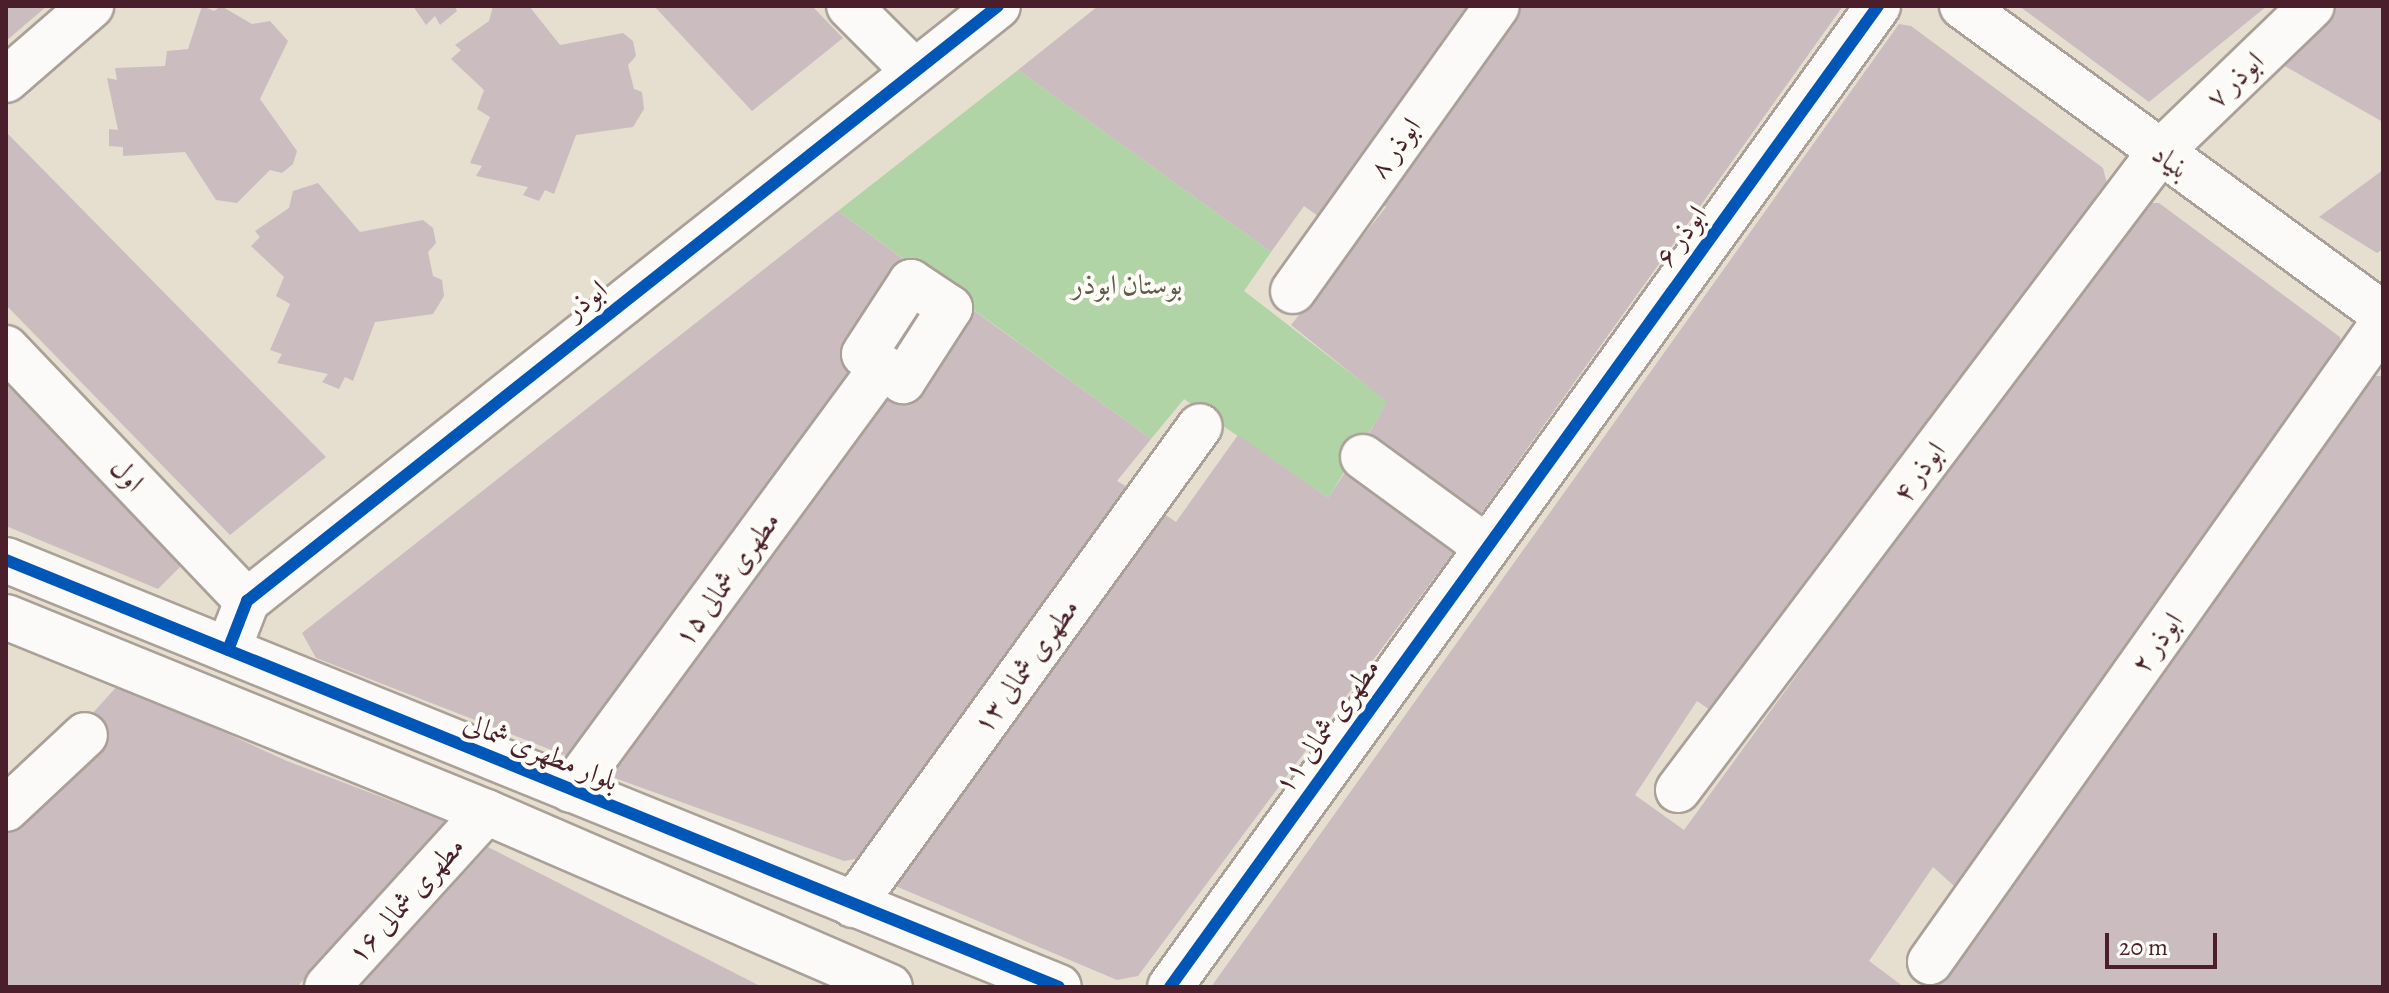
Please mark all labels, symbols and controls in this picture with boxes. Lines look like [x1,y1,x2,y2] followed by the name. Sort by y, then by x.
[2199,45,2271,115] street label: ابوذر ۷
[1362,111,1428,185] street label: ابوذر ۸
[2145,137,2197,187] street label: بنیاد
[1648,199,1714,273] street label: ابوذر ۶
[1072,268,1182,302] park label: بوستان ابوذر
[558,273,614,327] street label: ابوذر
[1885,435,1953,509] street label: ابوذر ۴
[103,451,151,499] street label: اول
[667,505,787,653] street label: مطهری شمالی ۱۵
[966,592,1086,740] street label: مطهری شمالی ۱۳
[2124,606,2190,680] street label: ابوذر ۲
[1267,652,1387,800] street label: مطهری شمالی ۱۱
[459,706,623,798] street label: بلوار مطهری شمالی
[341,830,471,970] street label: مطهری شمالی ۱۶
[2109,917,2221,967] scale bar
[2119,931,2168,963] text: 20 m

